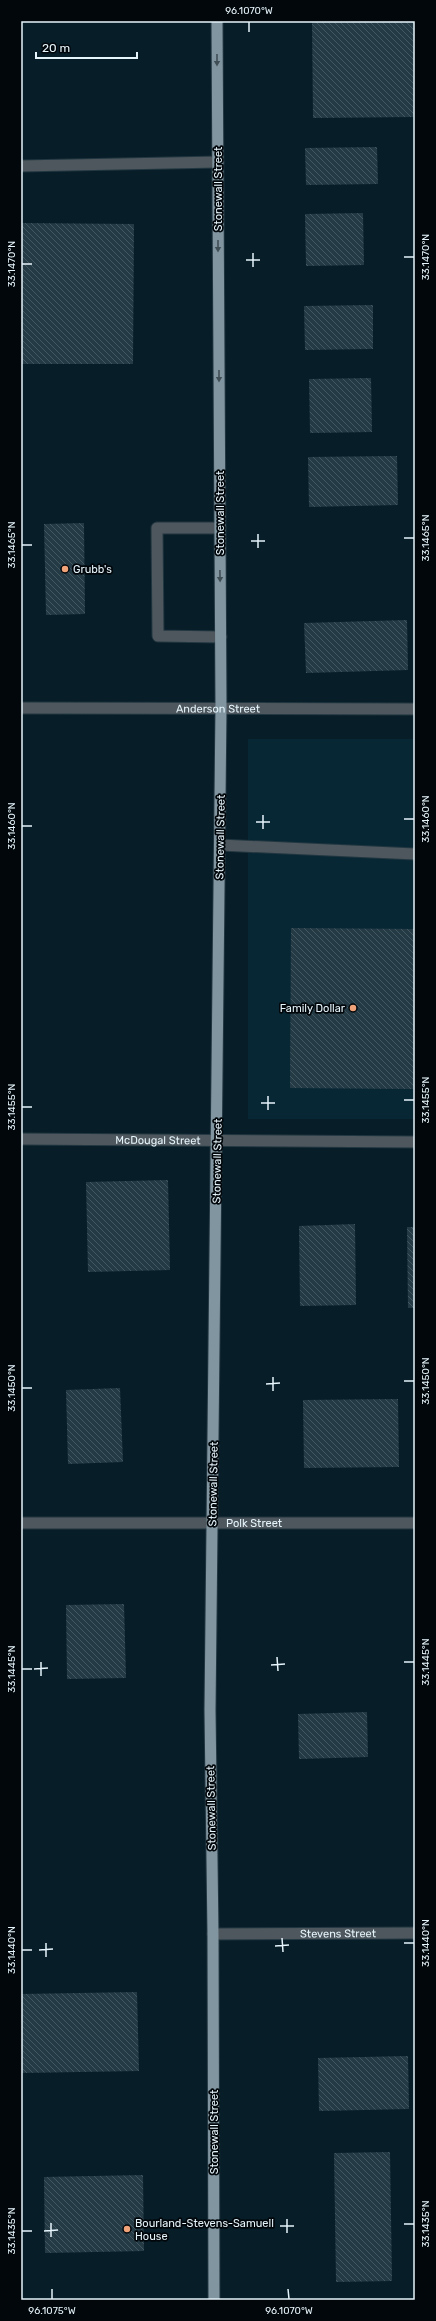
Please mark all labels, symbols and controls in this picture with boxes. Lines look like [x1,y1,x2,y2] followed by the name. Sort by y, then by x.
[225,5,273,17] text: 96.1070°W
[36,34,137,60] scale bar
[42,41,70,55] text: 20 m
[214,54,220,67] one-way arrow
[212,146,225,231] street label: Stonewall Street
[420,234,432,280] text: 33.1470°N
[215,240,221,253] one-way arrow
[6,241,18,287] text: 33.1470°N
[216,370,222,383] one-way arrow
[214,470,227,555] street label: Stonewall Street
[420,514,432,562] text: 33.1465°N
[6,521,18,569] text: 33.1465°N
[73,563,112,576] place label: Grubb's
[60,564,70,574] marker: Grubb's
[217,570,223,583] one-way arrow
[176,702,261,716] street label: Anderson Street
[213,794,228,879] street label: Stonewall Street
[420,795,432,843] text: 33.1460°N
[6,802,18,850] text: 33.1460°N
[280,1002,346,1015] place label: Family Dollar
[348,1003,358,1013] marker: Family Dollar
[420,1076,432,1124] text: 33.1455°N
[6,1083,18,1131] text: 33.1455°N
[210,1118,225,1203] street label: Stonewall Street
[115,1134,201,1147] street label: McDougal Street
[420,1357,432,1405] text: 33.1450°N
[6,1364,18,1412] text: 33.1450°N
[206,1441,221,1526] street label: Stonewall Street
[226,1517,283,1530] street label: Polk Street
[420,1638,432,1686] text: 33.1445°N
[6,1645,18,1693] text: 33.1445°N
[204,1765,219,1850] street label: Stonewall Street
[420,1919,432,1967] text: 33.1440°N
[6,1926,18,1974] text: 33.1440°N
[300,1927,377,1941] street label: Stevens Street
[208,2089,221,2174] street label: Stonewall Street
[420,2200,432,2248] text: 33.1435°N
[6,2207,18,2255] text: 33.1435°N
[135,2217,274,2243] place label: Bourland-Stevens-Samuell House
[122,2224,132,2234] marker: Bourland-Stevens-Samuell House
[28,2305,76,2317] text: 96.1075°W
[265,2305,313,2317] text: 96.1070°W

